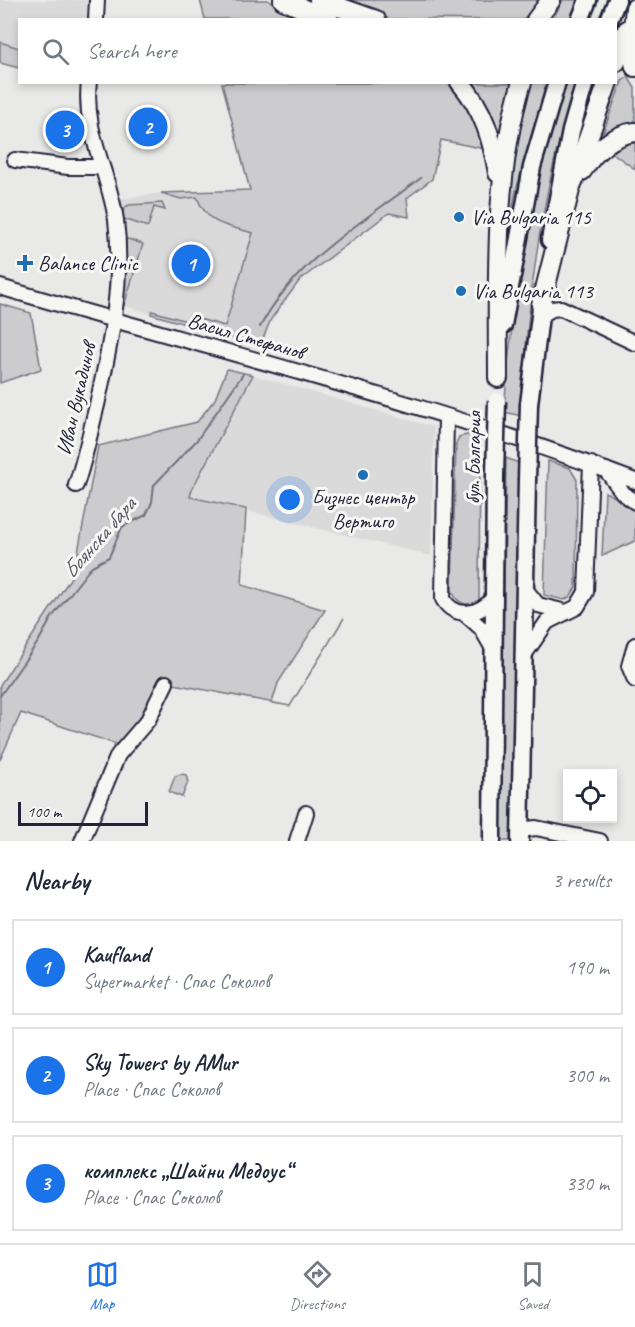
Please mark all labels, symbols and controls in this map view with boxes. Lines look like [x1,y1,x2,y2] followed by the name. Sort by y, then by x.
[18,18,617,84] search box
[39,35,72,68] icon: search
[87,37,177,65] text: Search here
[128,104,168,150] pin: 2
[46,108,84,152] pin: 3
[471,204,593,230] place label: Via Bulgaria 115
[452,210,466,224] marker: Via Bulgaria 115
[172,242,210,286] pin: 1
[38,250,139,276] place label: Balance Clinic
[16,254,34,272] marker: Balance Clinic
[473,278,595,304] place label: Via Bulgaria 113
[454,284,468,298] marker: Via Bulgaria 113
[185,307,312,366] street label: Васил Стефанов
[51,336,103,457] street label: Иван Вукадинов
[459,410,487,505] street label: бул. България
[356,468,370,482] marker: Бизнес център Вертиго
[312,484,415,534] place label: Бизнес център Вертиго
[275,485,304,514] your location
[56,490,143,584] water label: Боянска бара
[563,769,617,823] map controls
[563,769,617,823] button: locate
[18,799,148,826] scale bar
[27,802,61,822] text: 100 m
[24,864,89,897] text: Nearby
[552,868,611,893] text: 3 results
[83,941,150,969] text: Kaufland
[41,955,50,980] text: 1
[566,955,609,980] text: 190 m
[83,969,270,994] text: Supermarket · Спас Соколов
[83,1049,237,1077] text: Sky Towers by AMur
[41,1063,50,1088] text: 2
[566,1063,609,1088] text: 300 m
[83,1077,220,1102] text: Place · Спас Соколов
[83,1157,291,1185] text: комплекс „Шайни Медоус“
[41,1171,50,1196] text: 3
[566,1171,609,1196] text: 330 m
[83,1185,220,1210] text: Place · Спас Соколов
[86,1258,119,1314] tab: Map
[290,1258,345,1314] tab: Directions
[516,1258,549,1314] tab: Saved

